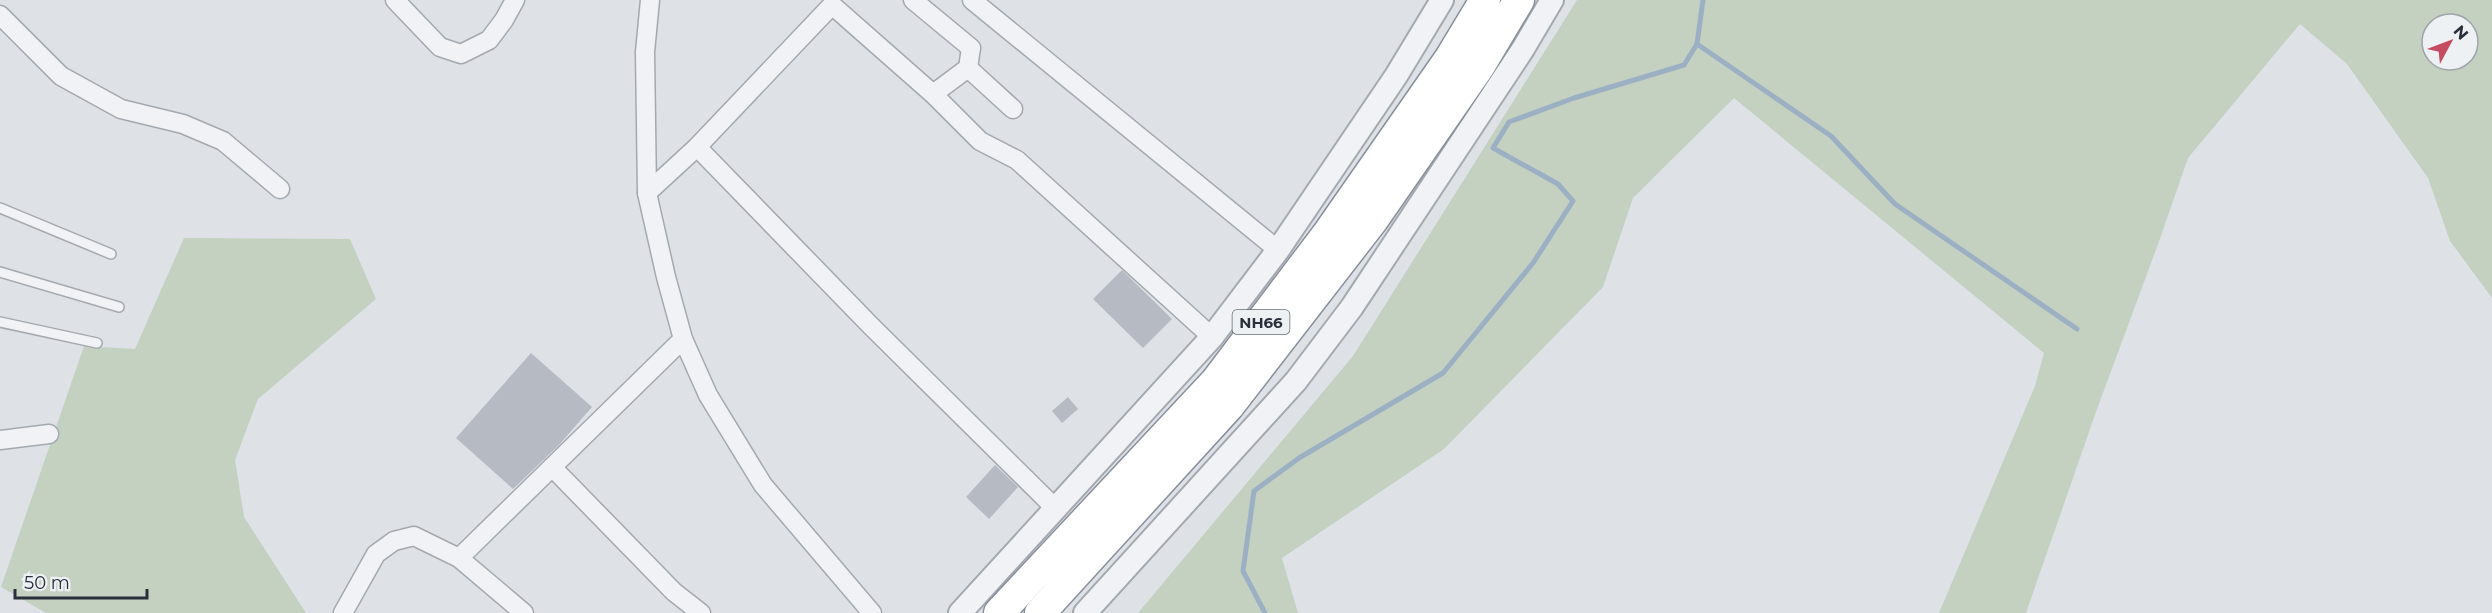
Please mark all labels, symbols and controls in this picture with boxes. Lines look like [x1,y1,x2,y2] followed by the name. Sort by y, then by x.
[2420,12,2480,72] north arrow
[2450,21,2472,44] text: N
[1232,310,1290,334] road number: NH66
[15,562,147,600] scale bar
[24,572,70,594] text: 50 m

